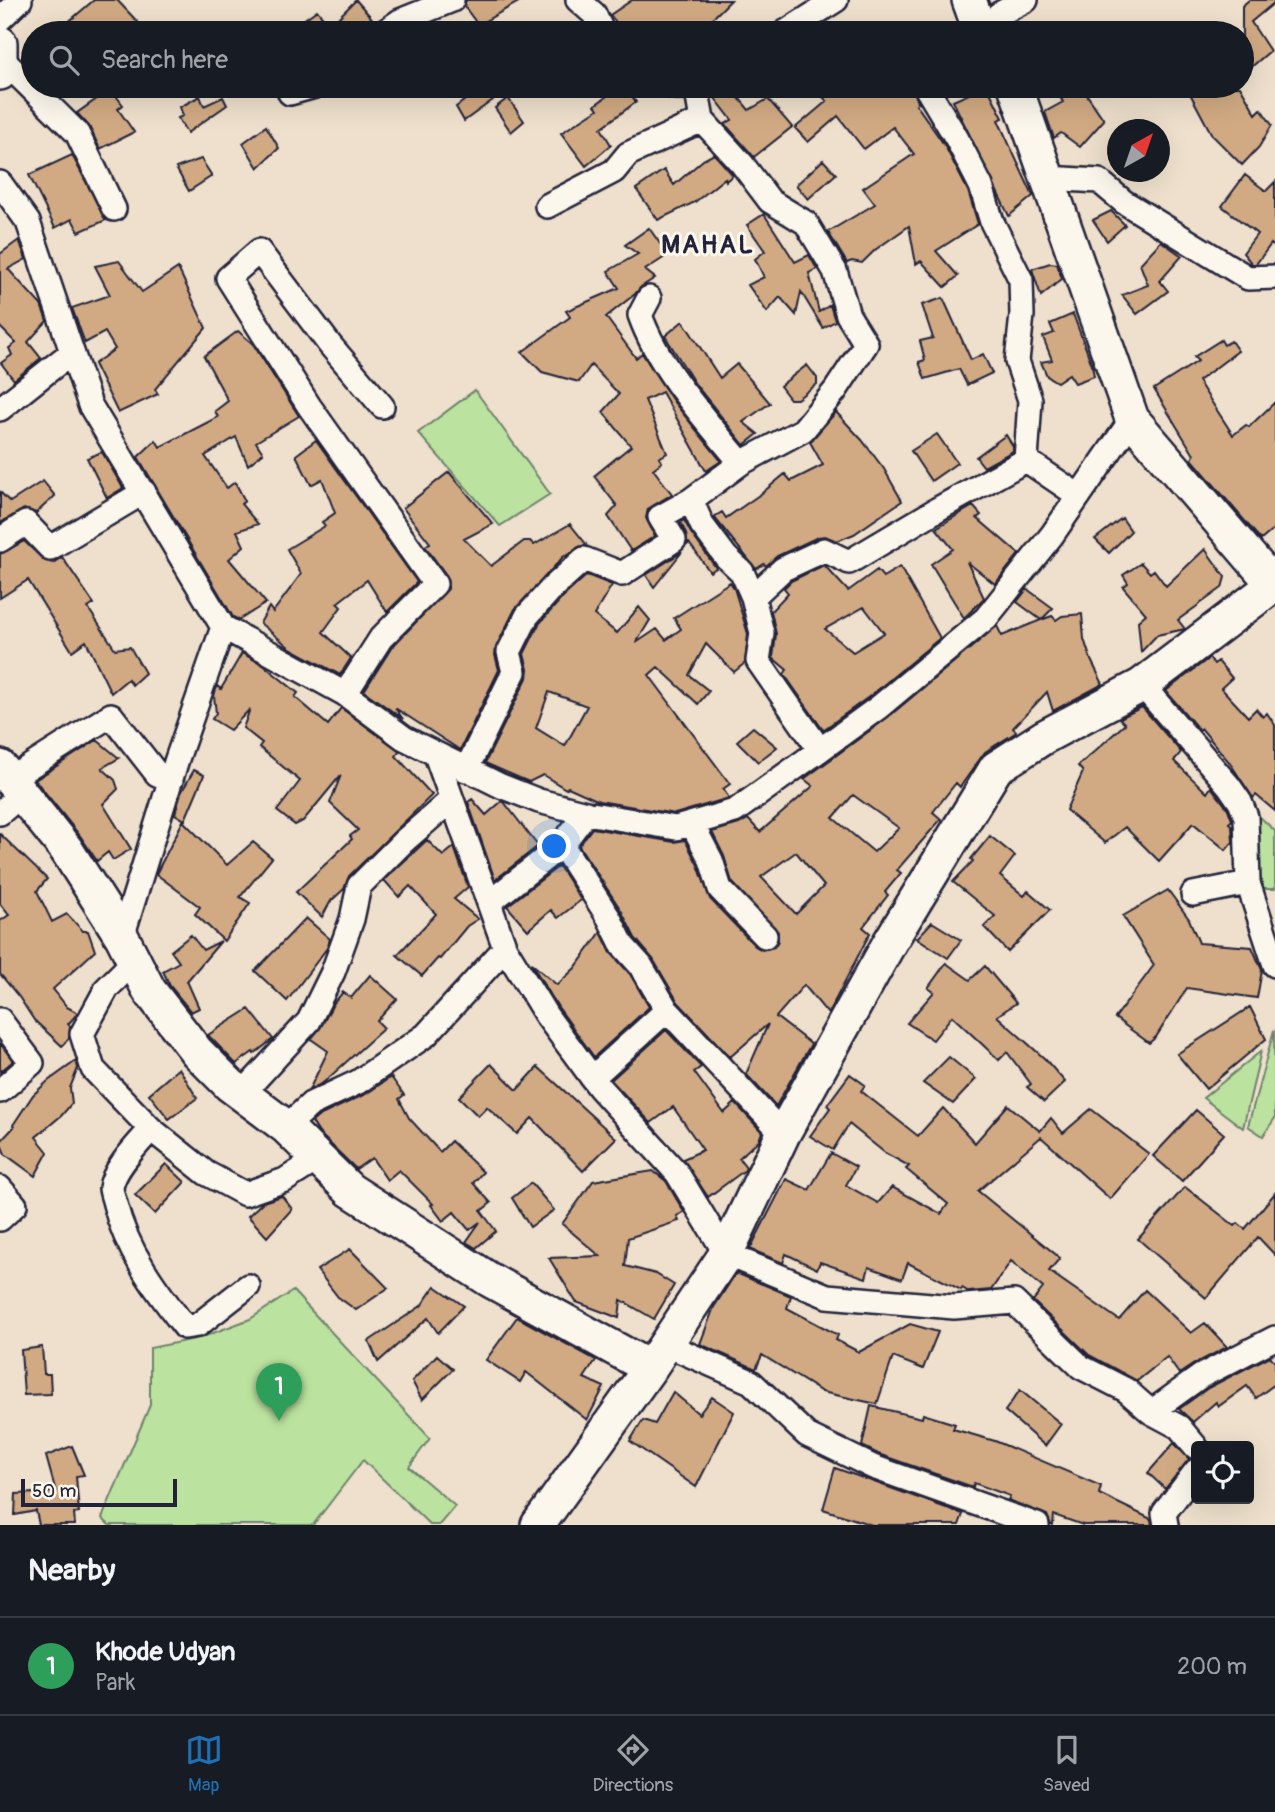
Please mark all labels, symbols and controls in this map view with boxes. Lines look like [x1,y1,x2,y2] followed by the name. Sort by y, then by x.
[21,21,1254,98] search box
[45,41,83,79] icon: search
[101,44,228,76] text: Search here
[1107,119,1170,182] north arrow
[661,229,755,261] district label: MAHAL
[537,829,571,863] your location
[256,1363,302,1421] pin: 1
[1191,1441,1254,1504] map controls
[1191,1441,1254,1504] button: locate
[21,1476,177,1508] scale bar
[32,1479,76,1503] text: 50 m
[28,1552,115,1589] text: Nearby
[95,1636,235,1668] text: Khode Udyan
[47,1652,56,1681] text: 1
[1177,1652,1247,1681] text: 200 m
[95,1668,135,1697] text: Park
[185,1731,223,1797] tab: Map
[593,1731,673,1797] tab: Directions
[1043,1731,1090,1797] tab: Saved

